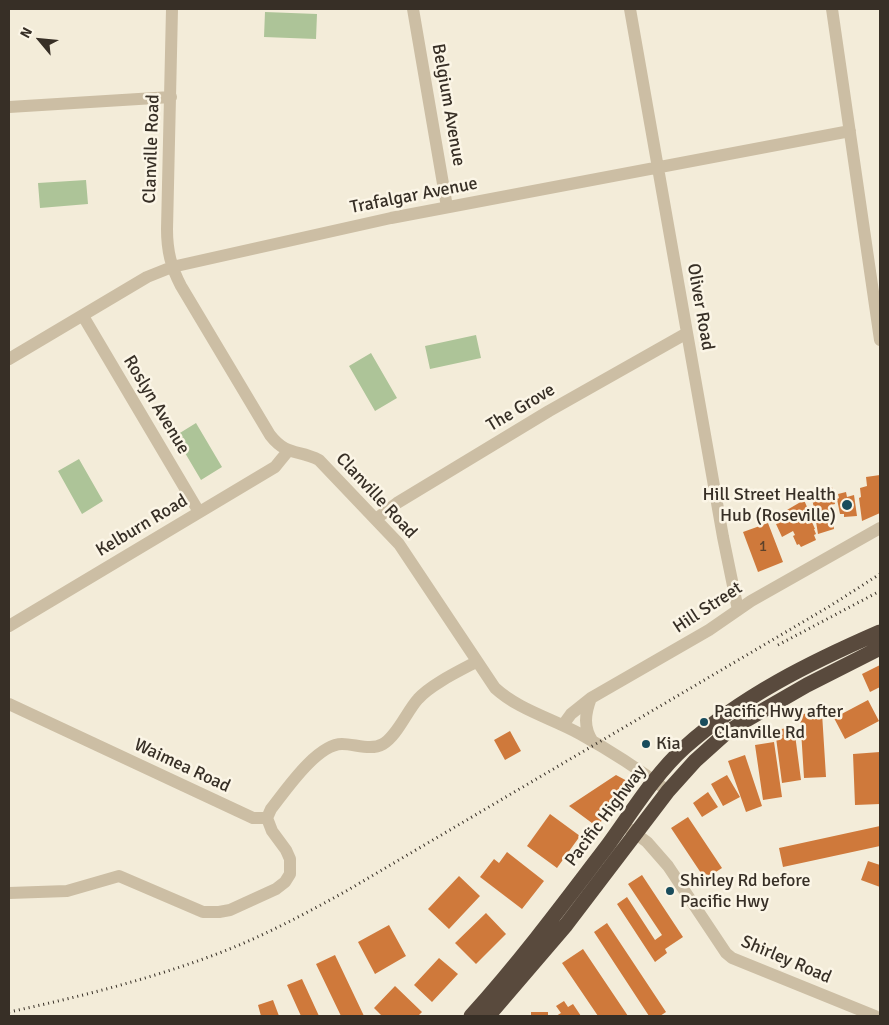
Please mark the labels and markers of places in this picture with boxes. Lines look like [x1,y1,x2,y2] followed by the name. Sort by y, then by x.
[702,484,836,526] place label: Hill Street Health Hub (Roseville)
[840,498,854,512] marker: Hill Street Health Hub (Roseville)
[714,701,843,744] place label: Pacific Hwy after Clanville Rd
[698,716,710,728] marker: Pacific Hwy after Clanville Rd
[656,733,681,755] place label: Kia
[640,738,652,750] marker: Kia
[680,870,811,912] place label: Shirley Rd before Pacific Hwy
[664,885,676,897] marker: Shirley Rd before Pacific Hwy

